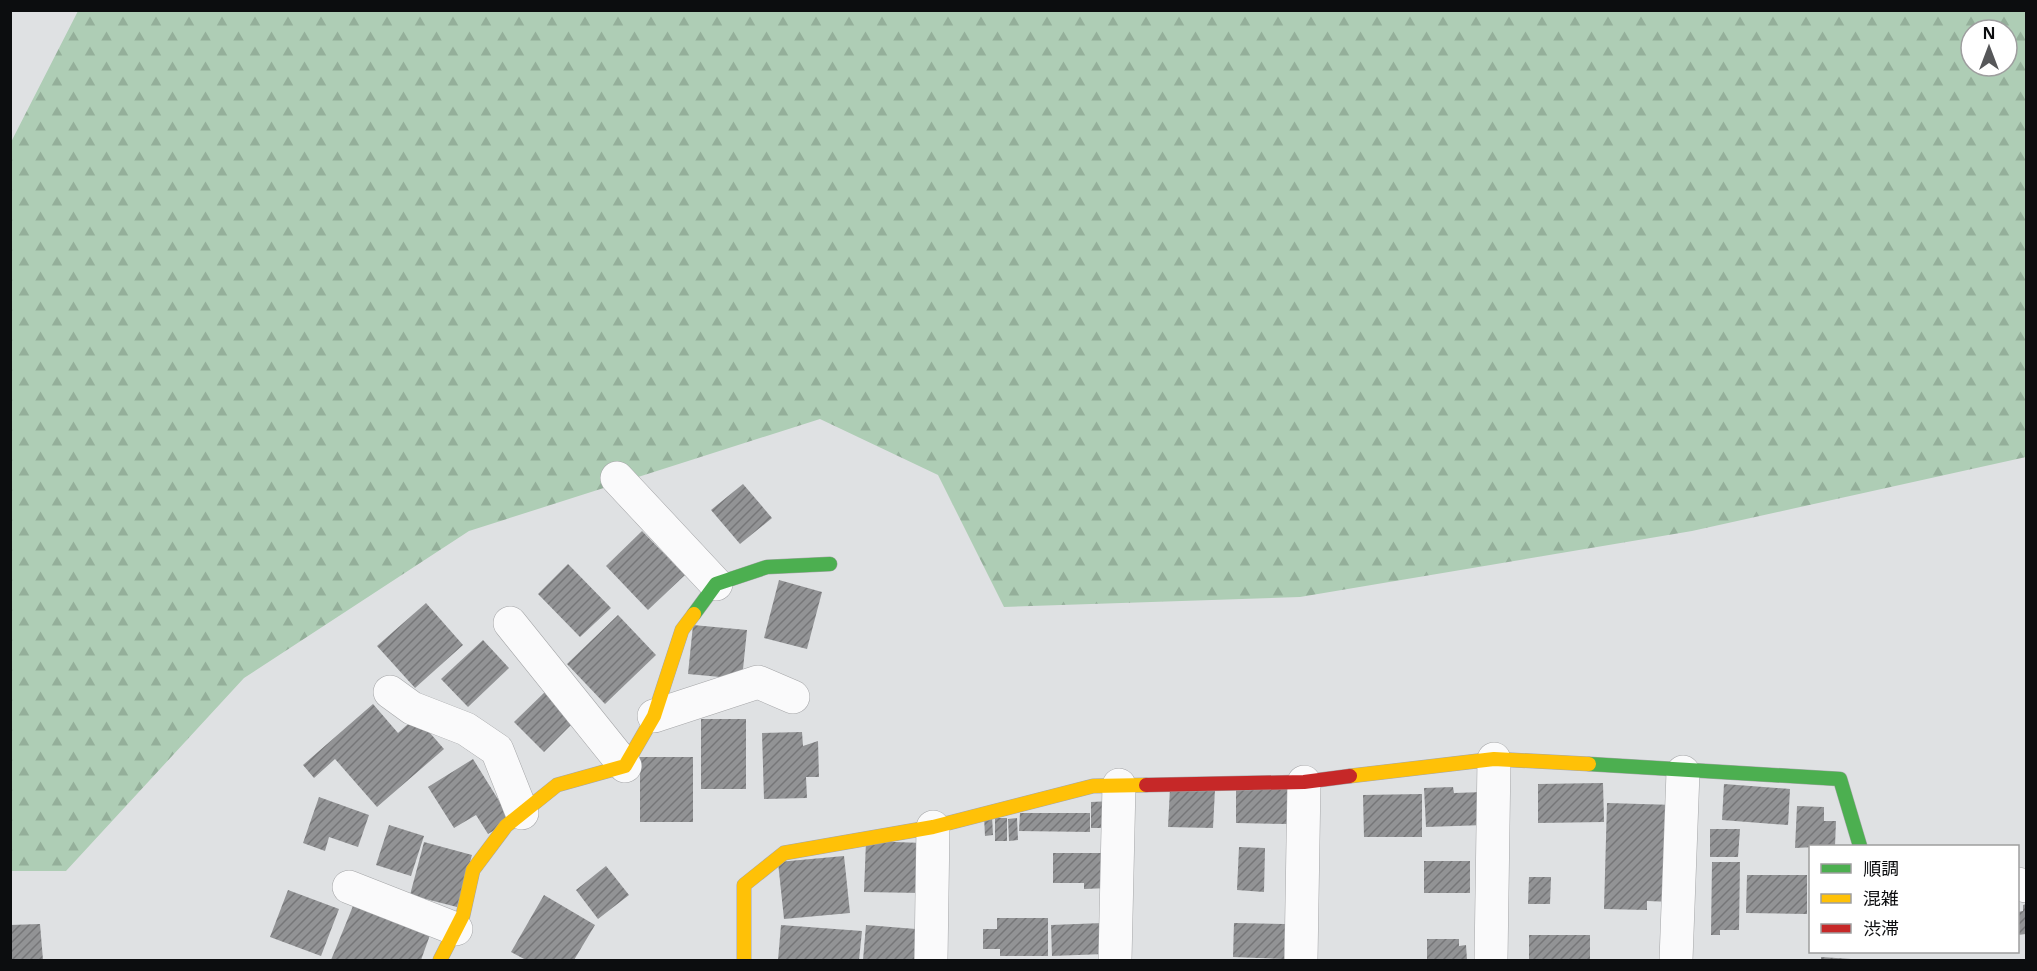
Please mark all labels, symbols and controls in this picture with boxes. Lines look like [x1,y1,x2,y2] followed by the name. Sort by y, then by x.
[1959,18,2019,78] north arrow
[1982,22,1996,44] text: N
[1809,845,2019,953] legend
[1863,856,1899,880] text: 順調
[1863,886,1899,910] text: 混雑
[1863,916,1899,940] text: 渋滞

